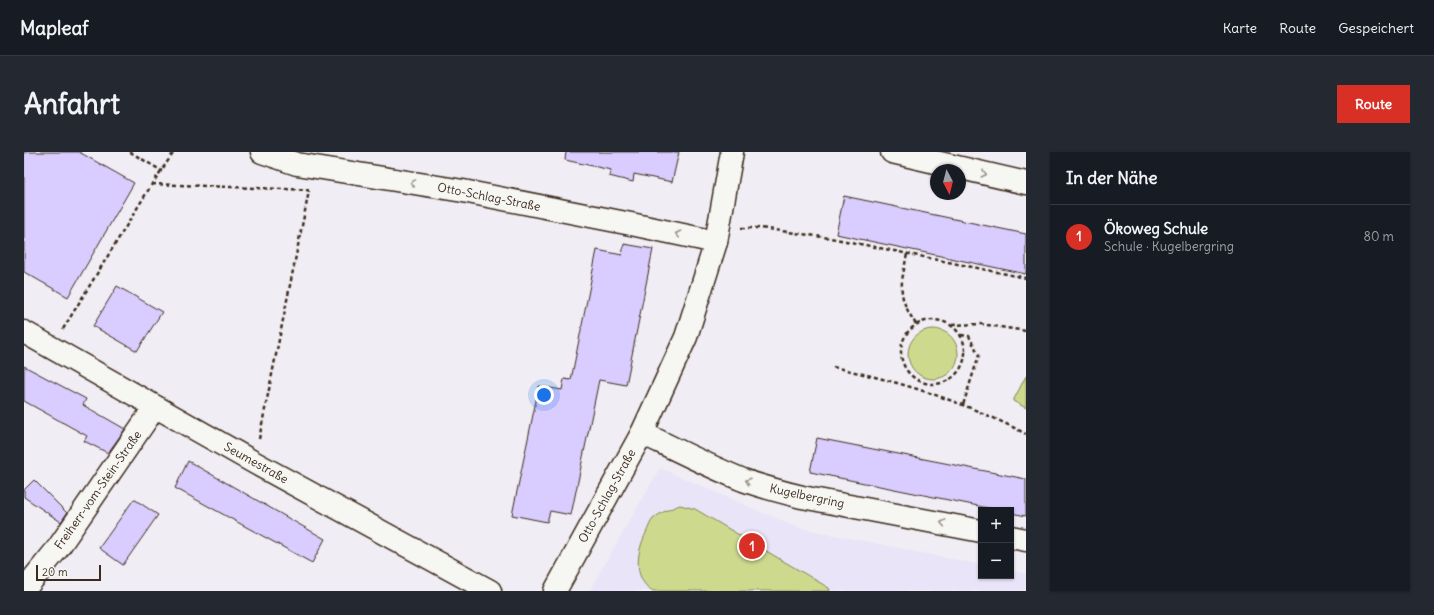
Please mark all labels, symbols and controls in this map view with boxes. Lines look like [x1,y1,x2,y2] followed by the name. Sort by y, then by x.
[20,16,89,40] text: Mapleaf
[1223,19,1257,37] text: Karte
[1279,19,1316,37] text: Route
[1338,19,1414,37] text: Gespeichert
[1337,85,1410,123] button: Route
[24,86,120,122] text: Anfahrt
[930,164,966,200] north arrow
[1066,167,1158,189] text: In der Nähe
[980,169,987,178] one-way arrow
[410,179,416,188] one-way arrow
[436,179,542,214] street label: Otto-Schlag-Straße
[1104,219,1208,238] text: Ökoweg Schule
[1076,228,1082,245] text: 1
[1363,228,1394,245] text: 80 m
[675,231,681,239] one-way arrow
[1104,238,1234,255] text: Schule · Kugelbergring
[534,385,554,405] your location
[51,427,144,552] street label: Freiherr-vom-Stein-Straße
[221,439,291,486] street label: Seumestraße
[575,446,638,545] street label: Otto-Schlag-Straße
[744,477,751,486] one-way arrow
[768,480,846,511] street label: Kugelbergring
[978,507,1014,579] map controls
[978,507,1014,543] button: +
[940,520,946,528] one-way arrow
[739,531,765,561] pin: 1
[978,543,1014,579] button: −
[36,563,101,582] scale bar
[42,565,68,579] text: 20 m

